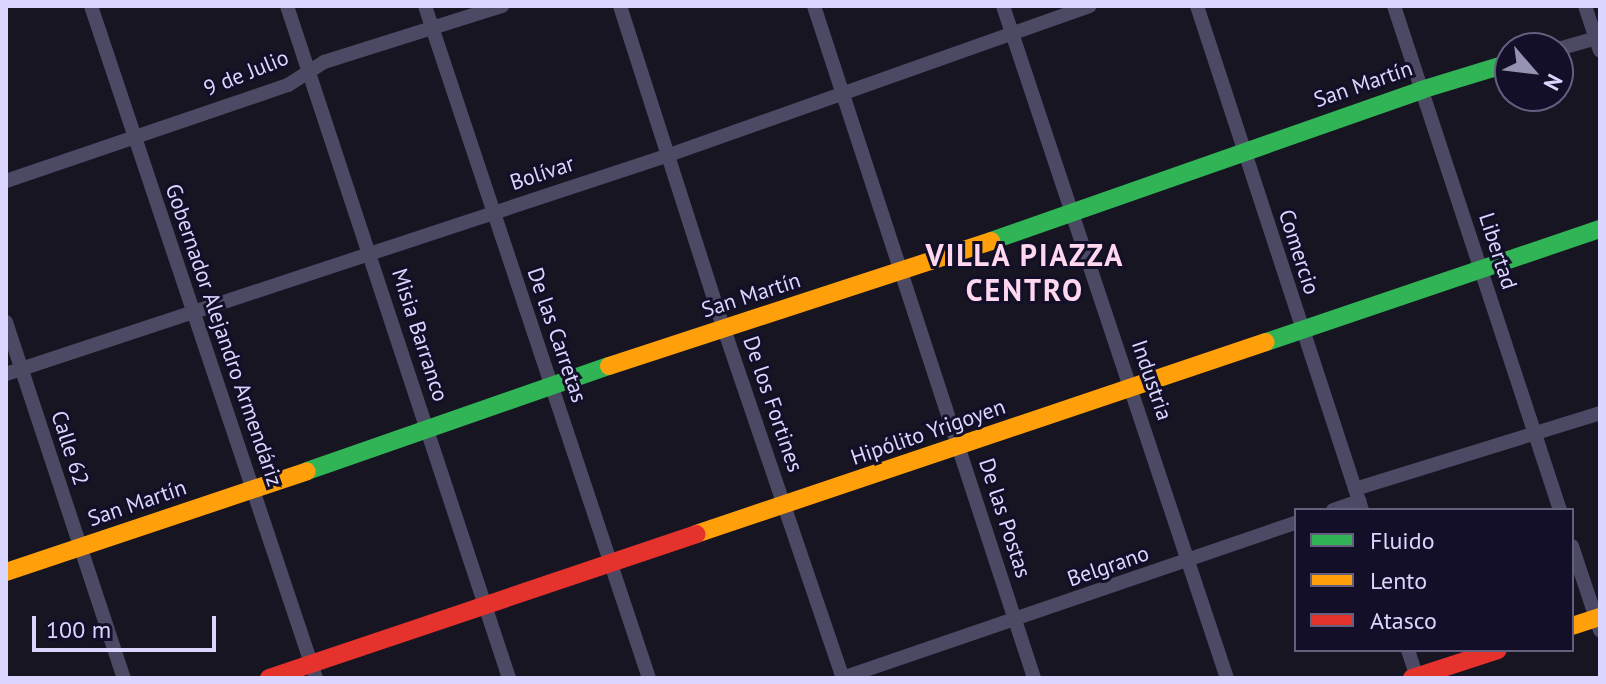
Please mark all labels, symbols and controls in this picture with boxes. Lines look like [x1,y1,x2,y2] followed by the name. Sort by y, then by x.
[1494,32,1574,112] north arrow
[200,44,292,102] street label: 9 de Julio
[1310,55,1416,113] street label: San Martín
[1538,69,1569,95] text: N
[507,150,577,196] street label: Bolívar
[160,180,288,490] street label: Gobernador Alejandro Armendáriz
[1273,206,1325,298] street label: Comercio
[1473,210,1523,292] street label: Libertad
[925,237,1125,308] district label: VILLA PIAZZA CENTRO
[522,264,592,406] street label: De las Carretas
[386,265,454,405] street label: Misia Barranco
[698,267,804,323] street label: San Martín
[737,333,809,475] street label: De los Fortines
[1126,336,1178,424] street label: Industria
[847,393,1009,471] street label: Hipólito Yrigoyen
[46,407,94,489] street label: Calle 62
[973,455,1037,581] street label: De las Postas
[84,474,190,532] street label: San Martín
[1294,508,1574,652] legend
[1370,525,1435,556] text: Fluido
[1064,540,1152,592] street label: Belgrano
[1370,565,1427,596] text: Lento
[36,600,220,650] scale bar
[1370,605,1437,636] text: Atasco
[46,614,111,645] text: 100 m

